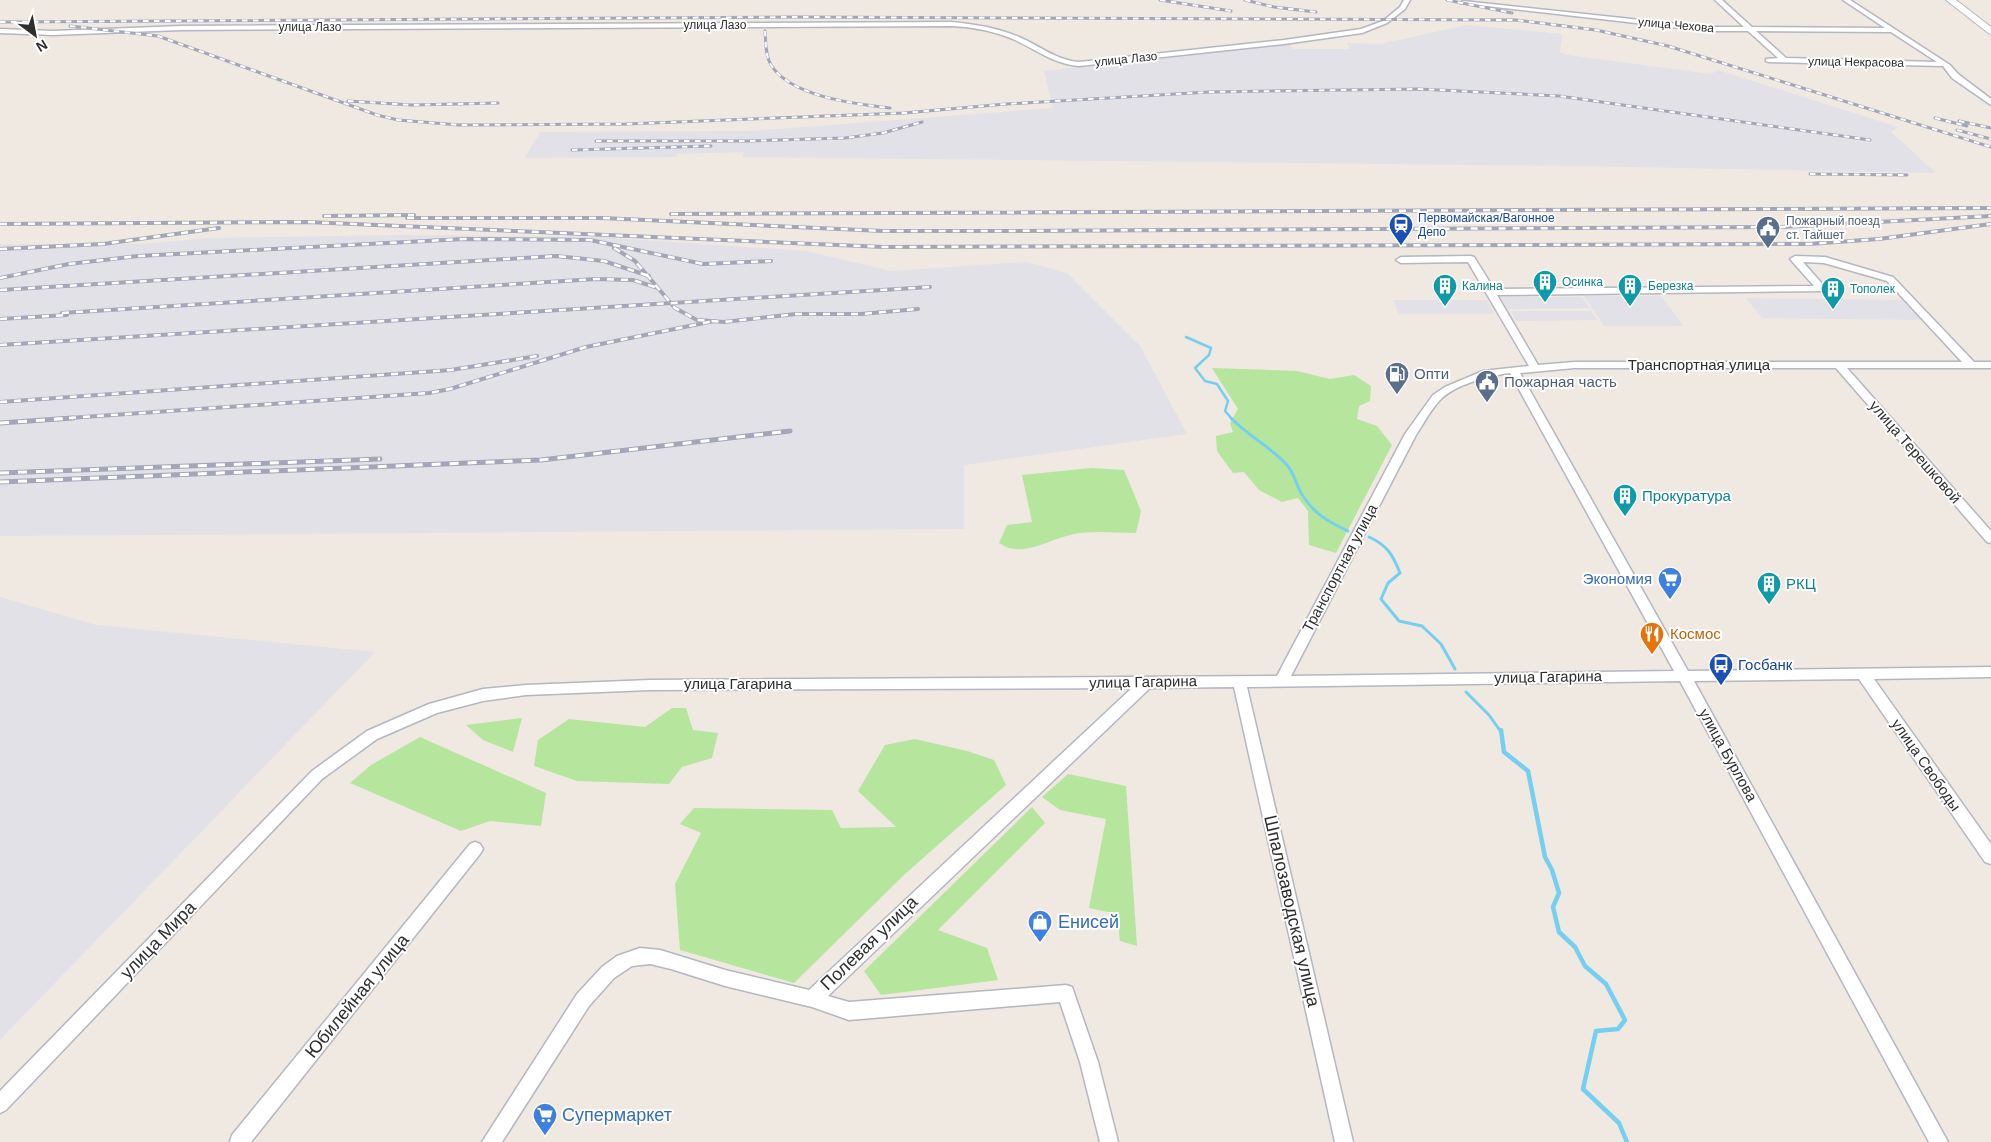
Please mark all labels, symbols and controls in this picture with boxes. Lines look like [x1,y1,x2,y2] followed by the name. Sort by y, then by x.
[10,10,60,60] north arrow
[1637,15,1715,35] street label: улица Чехова
[684,18,747,32] street label: улица Лазо
[279,20,342,34] street label: улица Лазо
[33,37,50,55] text: N
[1094,49,1158,69] street label: улица Лазо
[1808,54,1904,70] street label: улица Некрасова
[1418,211,1555,239] place label: Первомайская/Вагонное Депо
[1388,212,1414,246] station icon: Первомайская/Вагонное Депо
[1786,214,1880,242] place label: Пожарный поезд ст. Тайшет
[1755,215,1781,249] public building icon: Пожарный поезд ст. Тайшет
[1532,269,1558,303] building icon: Осинка
[1432,273,1458,307] building icon: Калина
[1617,273,1643,307] building icon: Березка
[1562,275,1603,289] place label: Осинка
[1820,276,1846,310] building icon: Тополек
[1462,279,1503,293] place label: Калина
[1648,279,1694,293] place label: Березка
[1850,282,1896,296] place label: Тополек
[1628,356,1771,373] street label: Транспортная улица
[1384,361,1410,395] fuel station icon: Опти
[1414,365,1449,382] place label: Опти
[1474,369,1500,403] public building icon: Пожарная часть
[1504,373,1617,390] place label: Пожарная часть
[1866,397,1965,506] street label: улица Терешковой
[1612,483,1638,517] building icon: Прокуратура
[1642,487,1732,504] place label: Прокуратура
[1299,500,1381,635] street label: Транспортная улица
[1657,566,1683,600] supermarket icon: Экономия
[1583,570,1652,587] place label: Экономия
[1756,571,1782,605] building icon: РКЦ
[1786,575,1816,592] place label: РКЦ
[1639,621,1665,655] restaurant icon: Космос
[1670,625,1721,642] place label: Космос
[1708,652,1734,686] bus stop icon: Госбанк
[1738,656,1793,673] place label: Госбанк
[1494,667,1603,686] street label: улица Гагарина
[1089,672,1198,691] street label: улица Гагарина
[684,675,793,692] street label: улица Гагарина
[1696,705,1761,805] street label: улица Бурлова
[1888,715,1964,814] street label: улица Свободы
[1260,813,1324,1010] street label: Шпалозаводская улица
[816,891,922,994] street label: Полевая улица
[116,897,200,983] street label: улица Мира
[1027,909,1053,943] shop icon: Енисей
[1058,912,1119,932] place label: Енисей
[301,929,414,1062] street label: Юбилейная улица
[532,1102,558,1136] supermarket icon: Супермаркет
[562,1105,672,1125] place label: Супермаркет

